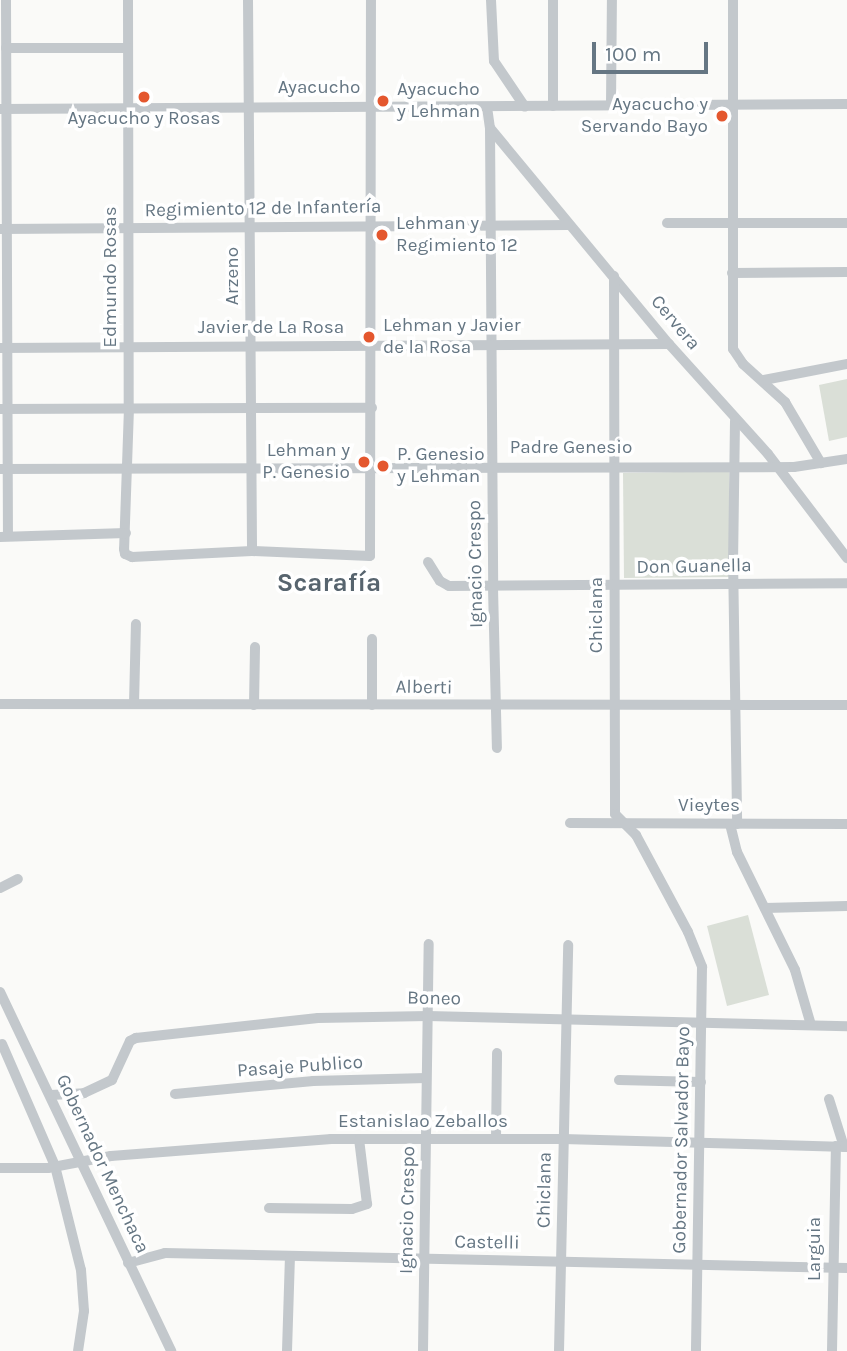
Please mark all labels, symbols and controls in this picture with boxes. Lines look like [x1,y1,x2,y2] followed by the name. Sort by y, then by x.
[595,28,710,72] scale bar
[605,42,662,66] text: 100 m
[278,77,360,99] street label: Ayacucho
[397,79,480,123] place label: Ayacucho y Lehman
[136,89,152,105] marker: Ayacucho y Rosas
[375,93,391,109] marker: Ayacucho y Lehman
[581,94,708,138] place label: Ayacucho y Servando Bayo
[68,108,220,130] place label: Ayacucho y Rosas
[714,108,730,124] marker: Ayacucho y Servando Bayo
[144,196,382,222] street label: Regimiento 12 de Infantería
[100,206,122,348] street label: Edmundo Rosas
[396,213,518,257] place label: Lehman y Regimiento 12
[374,227,390,243] marker: Lehman y Regimiento 12
[222,247,244,305] street label: Arzeno
[645,291,705,355] street label: Cervera
[383,315,521,359] place label: Lehman y Javier de la Rosa
[198,317,344,339] street label: Javier de La Rosa
[361,329,377,345] marker: Lehman y Javier de la Rosa
[510,437,632,459] street label: Padre Genesio
[262,440,350,484] place label: Lehman y P. Genesio
[397,444,485,488] place label: P. Genesio y Lehman
[356,454,372,470] marker: Lehman y P. Genesio
[375,458,391,474] marker: P. Genesio y Lehman
[463,500,489,628] street label: Ignacio Crespo
[636,555,752,579] street label: Don Guanella
[277,567,381,599] district label: Scarafía
[586,577,608,653] street label: Chiclana
[395,676,453,700] street label: Alberti
[678,795,740,817] street label: Vieytes
[407,987,461,1011] street label: Boneo
[669,1026,695,1254] street label: Gobernador Salvador Bayo
[236,1051,364,1083] street label: Pasaje Publico
[51,1071,153,1257] street label: Gobernador Menchaca
[338,1111,508,1133] street label: Estanislao Zeballos
[395,1146,421,1274] street label: Ignacio Crespo
[533,1152,557,1228] street label: Chiclana
[804,1217,826,1281] street label: Larguia
[454,1231,520,1255] street label: Castelli

